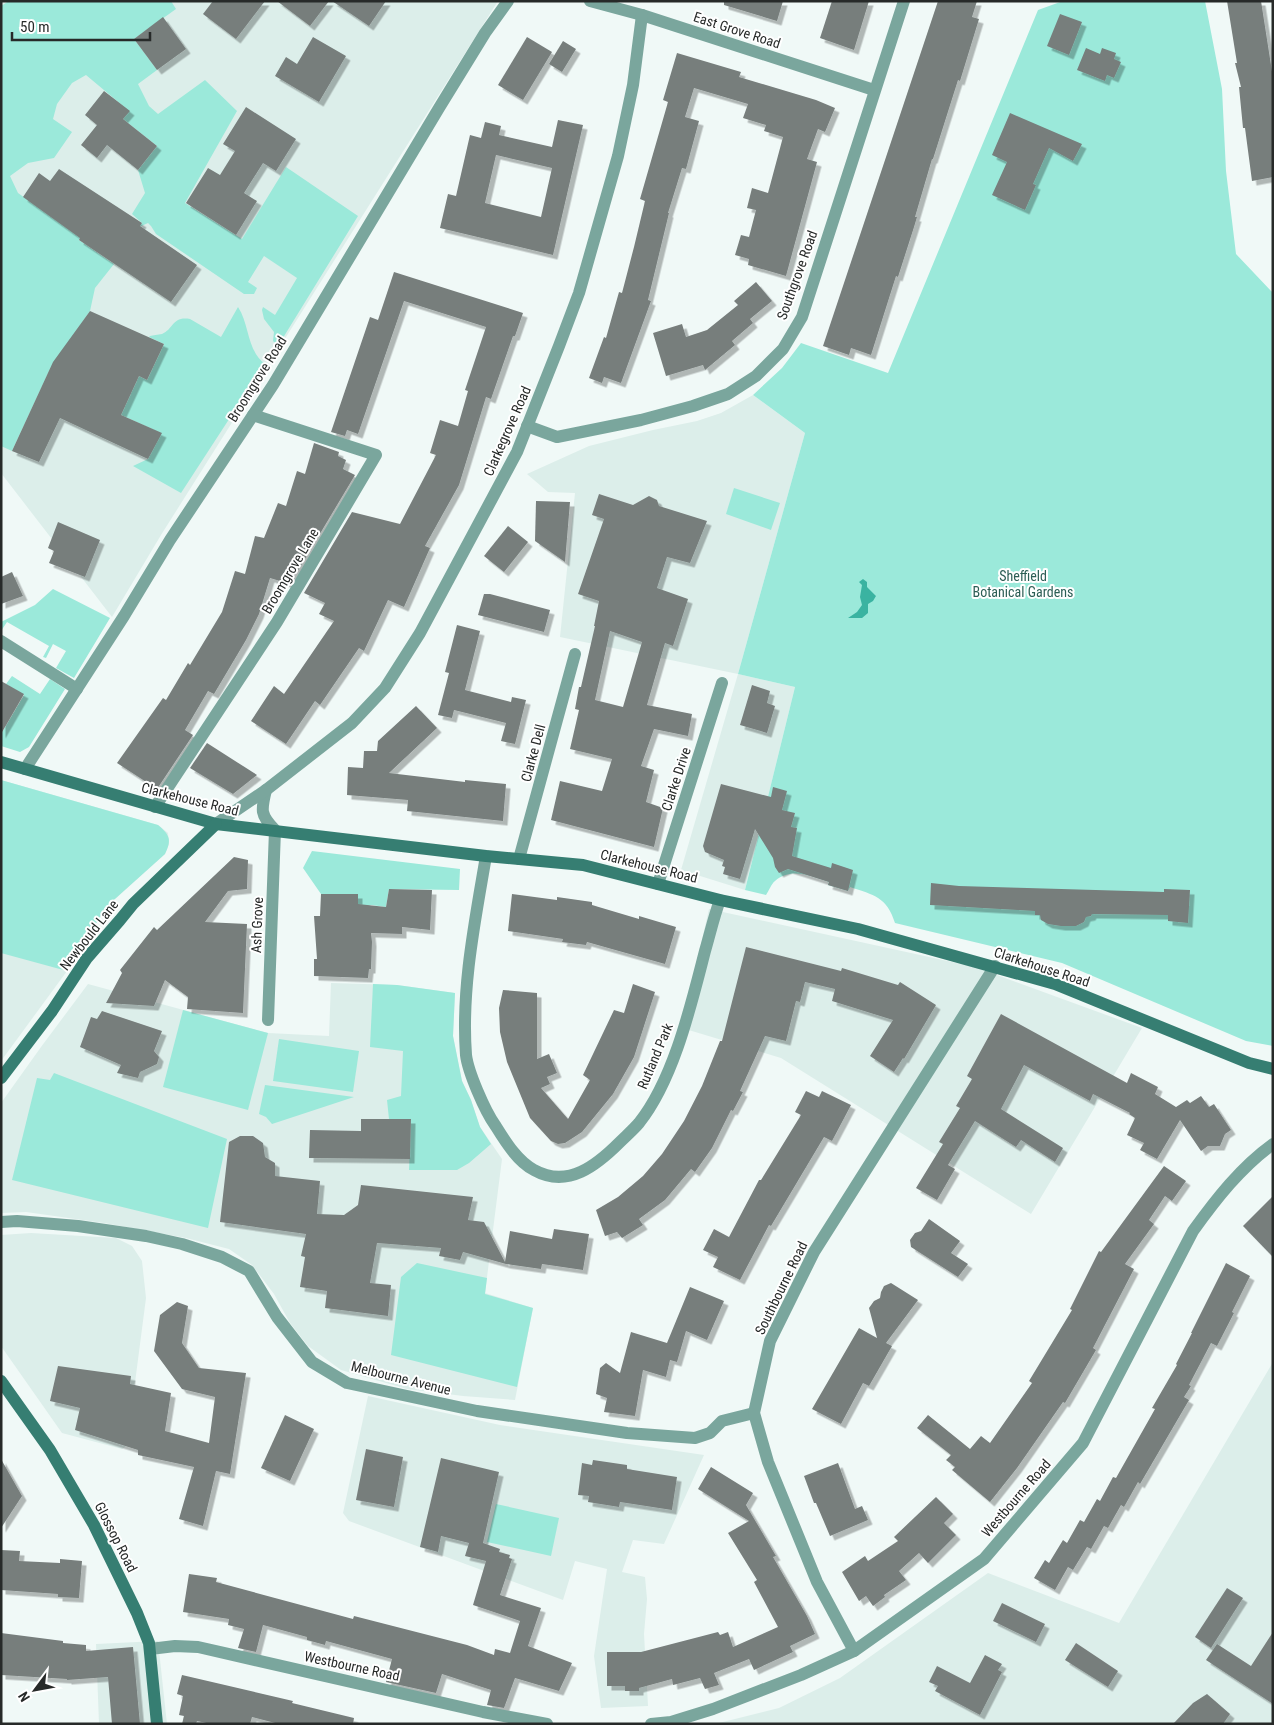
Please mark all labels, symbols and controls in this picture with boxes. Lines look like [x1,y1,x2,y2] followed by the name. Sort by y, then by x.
[691,8,783,52] street label: East Grove Road
[12,10,150,42] scale bar
[20,18,50,36] text: 50 m
[773,228,821,322] street label: Southgrove Road
[224,333,290,425] street label: Broomgrove Road
[480,384,534,478] street label: Clarkegrove Road
[258,525,322,617] street label: Broomgrove Lane
[973,568,1073,600] park label: Sheffield Botanical Gardens
[518,722,548,784] street label: Clarke Dell
[658,745,694,813] street label: Clarke Drive
[140,779,240,819] street label: Clarkehouse Road
[599,846,699,886] street label: Clarkehouse Road
[56,896,122,973] street label: Newbould Lane
[248,896,266,953] street label: Ash Grove
[992,944,1092,990] street label: Clarkehouse Road
[634,1020,676,1091] street label: Rutland Park
[752,1239,810,1337] street label: Southbourne Road
[349,1358,453,1398] street label: Melbourne Avenue
[978,1456,1054,1540] street label: Westbourne Road
[91,1499,141,1575] street label: Glossop Road
[303,1648,401,1684] street label: Westbourne Road
[10,1665,60,1715] north arrow
[15,1689,33,1705] text: N

